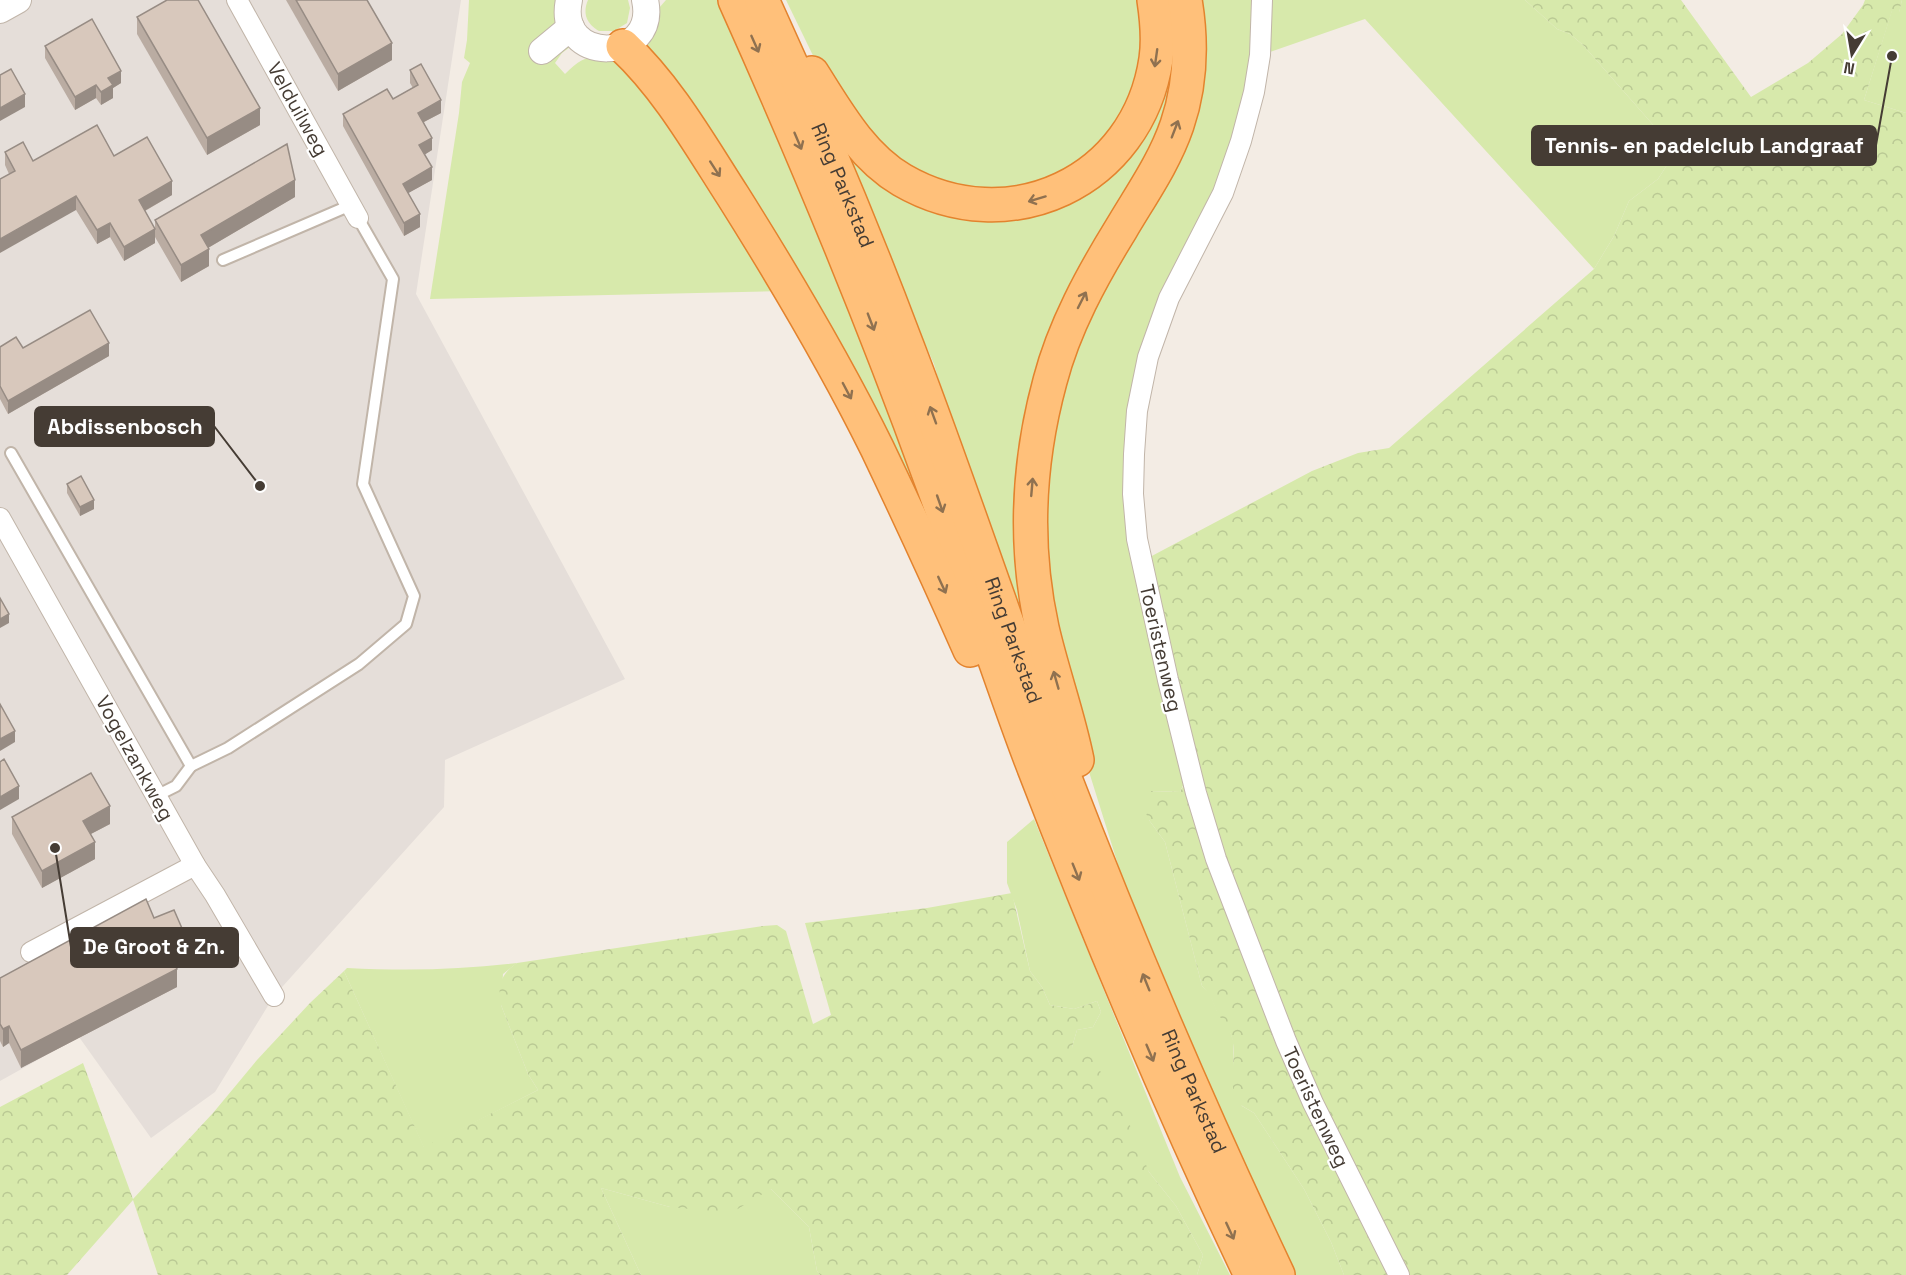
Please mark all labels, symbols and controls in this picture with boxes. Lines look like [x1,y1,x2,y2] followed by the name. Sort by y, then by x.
[1822,24,1882,84] north arrow
[750,34,761,52] one-way arrow
[1150,48,1161,68] one-way arrow
[261,57,335,161] street label: Velduilweg
[1842,57,1857,80] text: N
[805,119,880,251] street label: Ring Parkstad
[1170,120,1181,139] one-way arrow
[1532,126,1876,165] callout: Tennis- en padelclub Landgraaf
[793,131,804,150] one-way arrow
[1544,132,1864,159] text: Tennis- en padelclub Landgraaf
[710,160,722,177] one-way arrow
[1028,194,1047,205] one-way arrow
[1076,292,1088,310] one-way arrow
[867,312,878,330] one-way arrow
[841,382,853,399] one-way arrow
[927,406,938,425] one-way arrow
[35,407,214,446] callout: Abdissenbosch
[47,413,203,440] text: Abdissenbosch
[1027,478,1038,498] one-way arrow
[936,494,947,513] one-way arrow
[979,573,1048,707] street label: Ring Parkstad
[936,576,948,594] one-way arrow
[1134,582,1188,714] street label: Toeristenweg
[1050,670,1061,689] one-way arrow
[90,691,180,825] street label: Vogelzankweg
[1071,863,1082,881] one-way arrow
[71,928,238,967] callout: De Groot & Zn.
[83,933,225,960] text: De Groot & Zn.
[1140,973,1151,992] one-way arrow
[1156,1025,1233,1157] street label: Ring Parkstad
[1145,1043,1156,1061] one-way arrow
[1277,1043,1355,1171] street label: Toeristenweg
[1224,1221,1236,1239] one-way arrow

